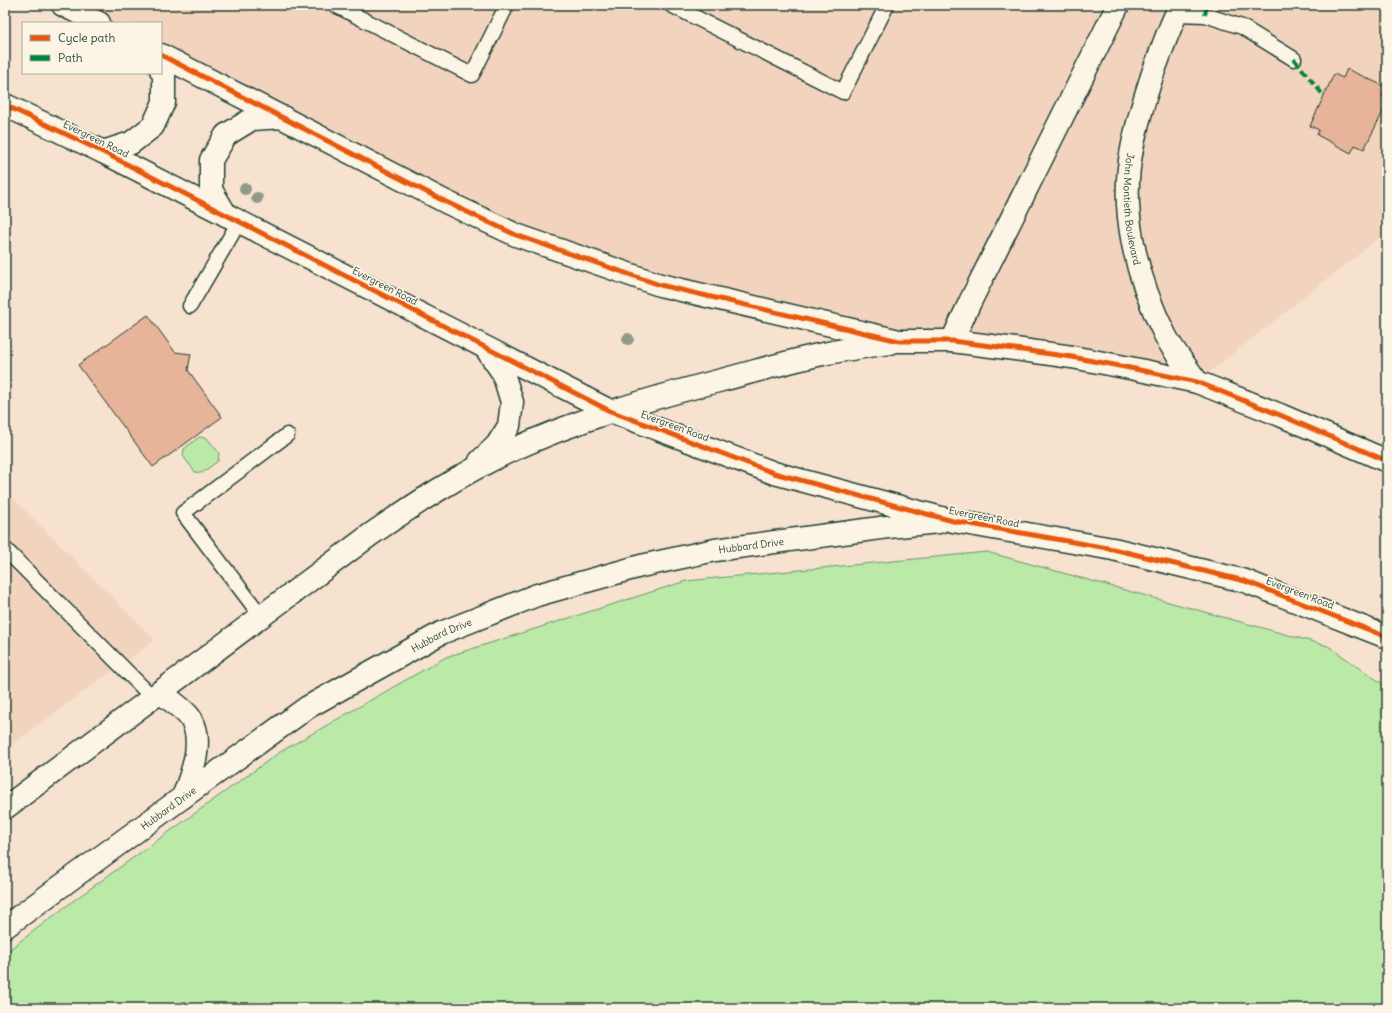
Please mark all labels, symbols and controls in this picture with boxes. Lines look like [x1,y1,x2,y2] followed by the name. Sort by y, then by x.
[22,22,162,74] legend
[58,30,115,45] text: Cycle path
[58,50,83,65] text: Path
[61,117,131,161] street label: Evergreen Road
[1121,152,1144,266] street label: John Montieth Boulevard
[350,264,420,308] street label: Evergreen Road
[639,408,711,444] street label: Evergreen Road
[948,504,1021,530] street label: Evergreen Road
[718,534,785,556] street label: Hubbard Drive
[1264,574,1336,612] street label: Evergreen Road
[409,615,473,655] street label: Hubbard Drive
[138,783,199,833] street label: Hubbard Drive

